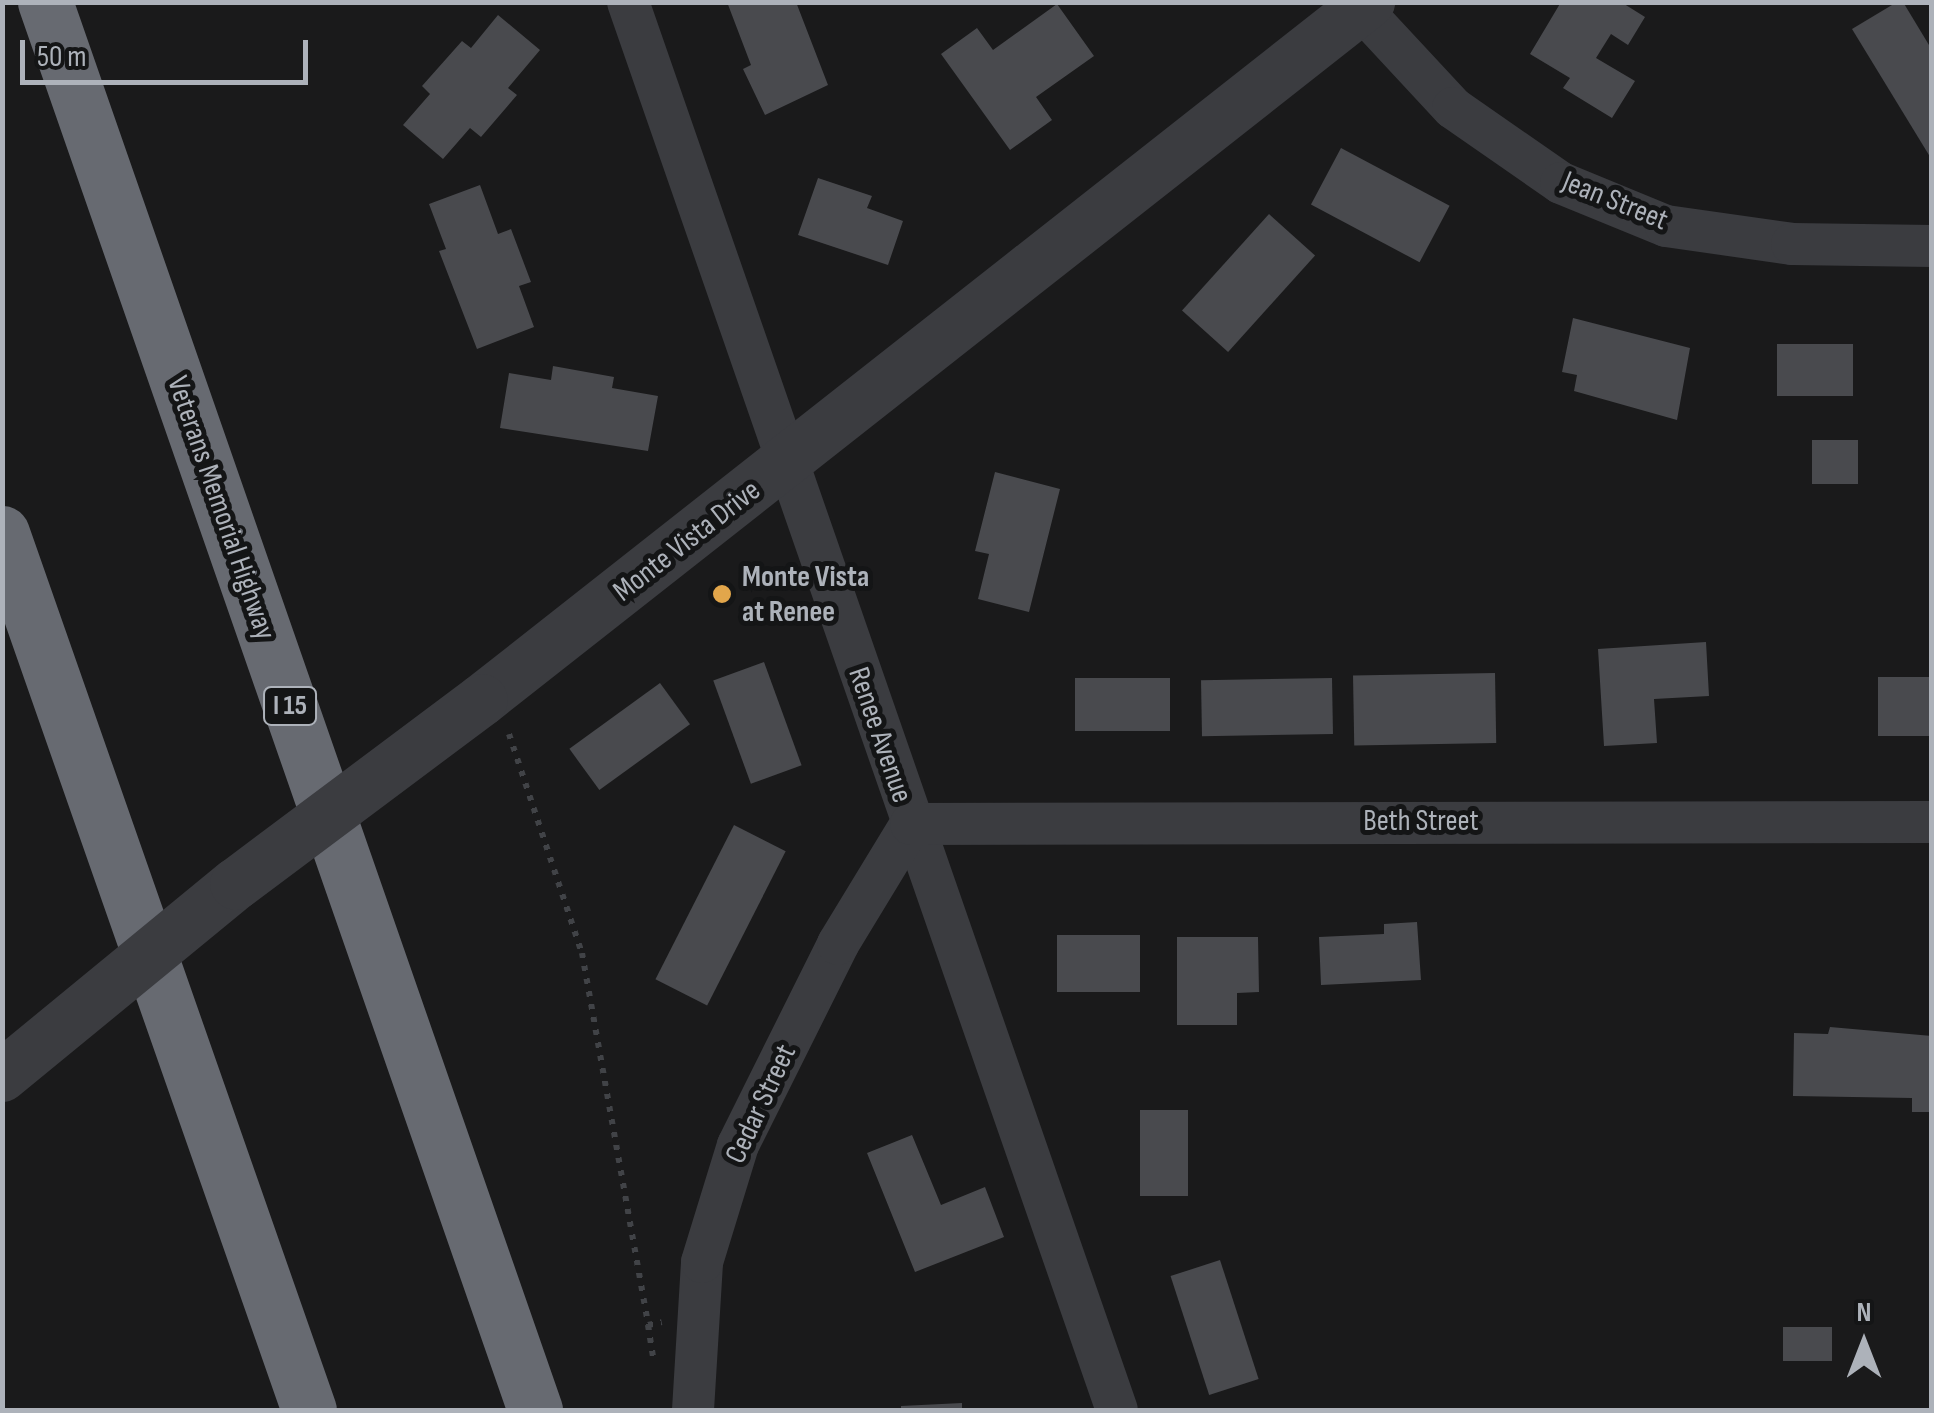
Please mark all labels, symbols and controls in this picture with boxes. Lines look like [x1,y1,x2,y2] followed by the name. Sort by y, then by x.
[25,20,312,82] scale bar
[37,39,86,75] text: 50 m
[1557,164,1673,238] street label: Jean Street
[159,372,283,644] street label: Veterans Memorial Highway
[606,472,768,610] street label: Monte Vista Drive
[742,559,869,630] place label: Monte Vista at Renee
[711,583,733,605] marker: Monte Vista at Renee
[840,663,920,807] street label: Renee Avenue
[262,683,318,729] road number: I 15
[1363,803,1479,839] street label: Beth Street
[718,1039,804,1169] street label: Cedar Street
[1814,1293,1914,1393] north arrow
[1857,1296,1871,1329] text: N

